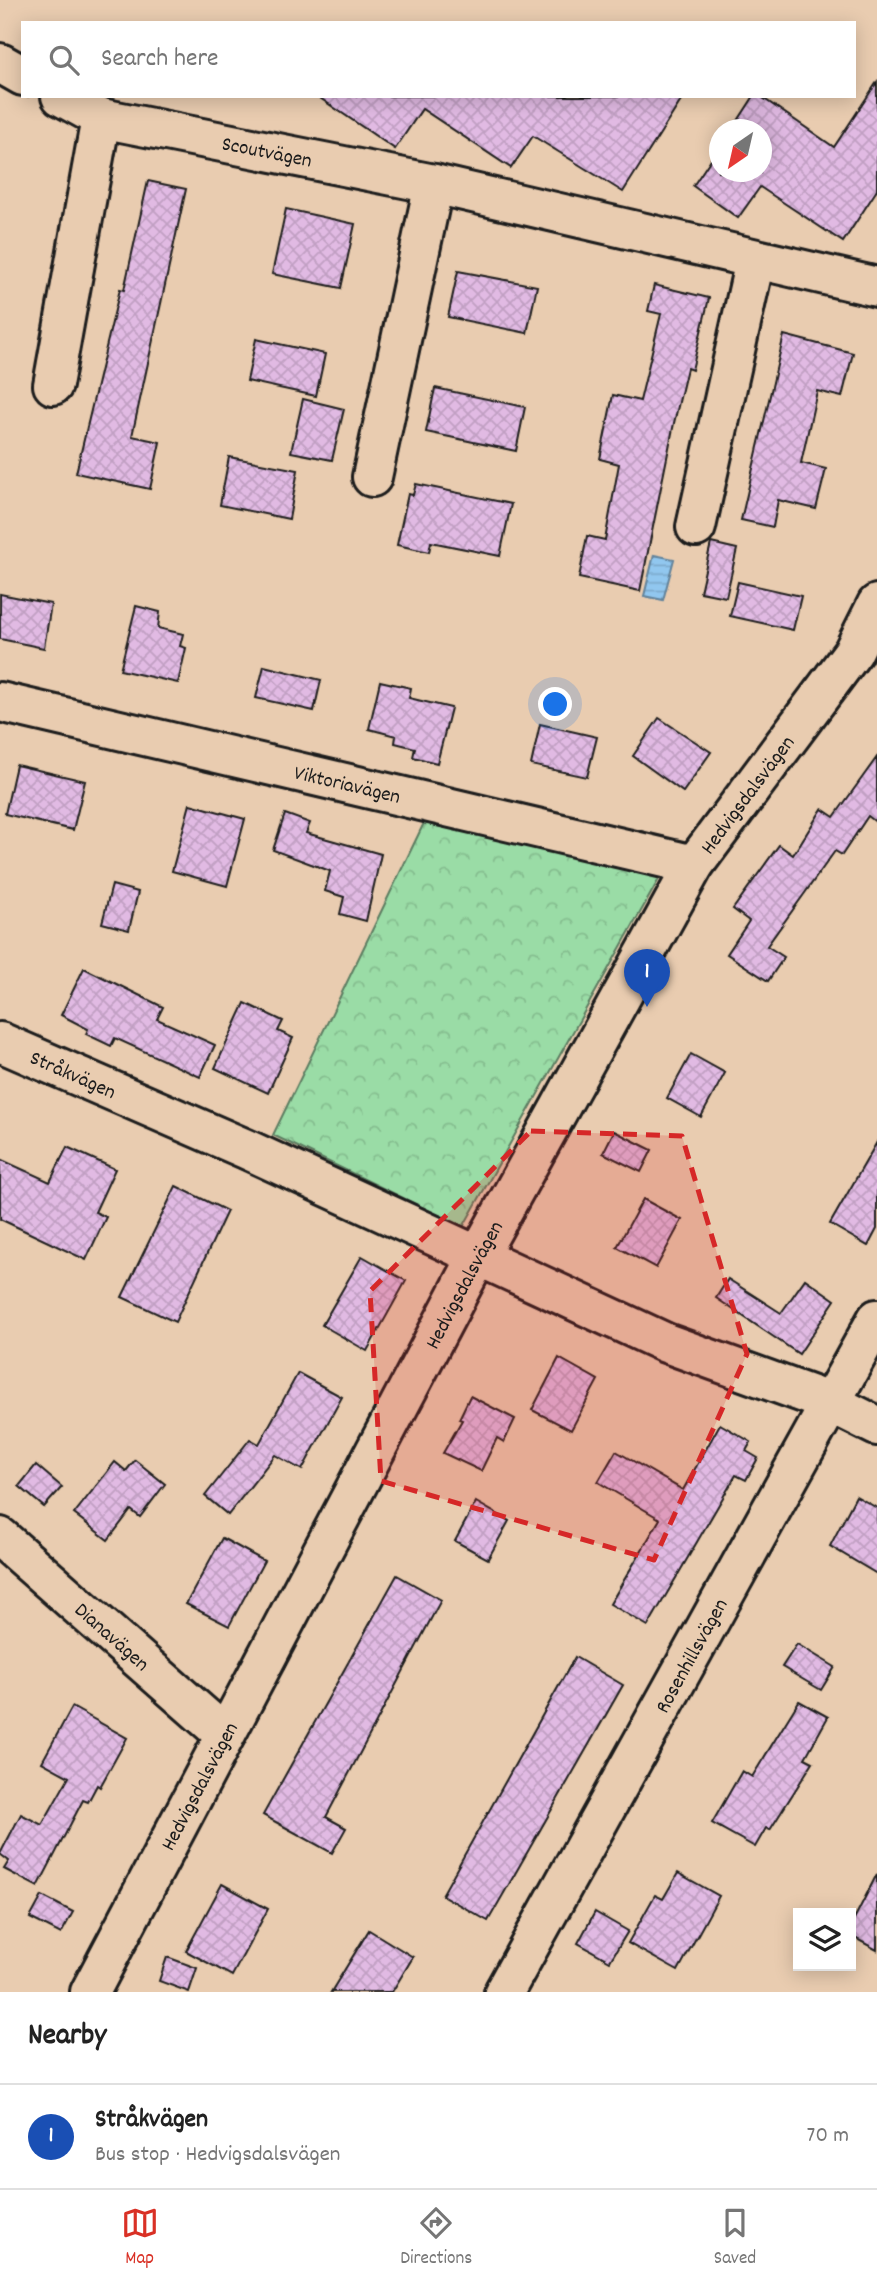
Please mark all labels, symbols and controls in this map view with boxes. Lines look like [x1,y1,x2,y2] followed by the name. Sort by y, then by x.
[21,21,856,98] search box
[45,41,83,79] icon: search
[101,41,219,78] text: Search here
[709,119,772,182] north arrow
[219,130,314,177] street label: Scoutvägen
[538,687,572,721] your location
[695,730,804,862] street label: Hedvigsdalsvägen
[291,760,403,814] street label: Viktoriavägen
[624,949,670,1007] pin: 1
[24,1045,120,1109] street label: Stråkvägen
[419,1216,512,1355] street label: Hedvigsdalsvägen
[649,1594,737,1720] street label: Rosenhillsvägen
[66,1597,155,1680] street label: Dianavägen
[155,1718,248,1857] street label: Hedvigsdalsvägen
[793,1908,856,1971] map controls
[793,1908,856,1971] button: layers
[28,2016,106,2059] text: Nearby
[95,2102,208,2139] text: Stråkvägen
[48,2120,54,2153] text: 1
[807,2120,849,2153] text: 70 m
[95,2139,340,2172] text: Bus stop · Hedvigsdalsvägen
[121,2204,159,2273] tab: Map
[400,2204,472,2273] tab: Directions
[714,2204,756,2273] tab: Saved

